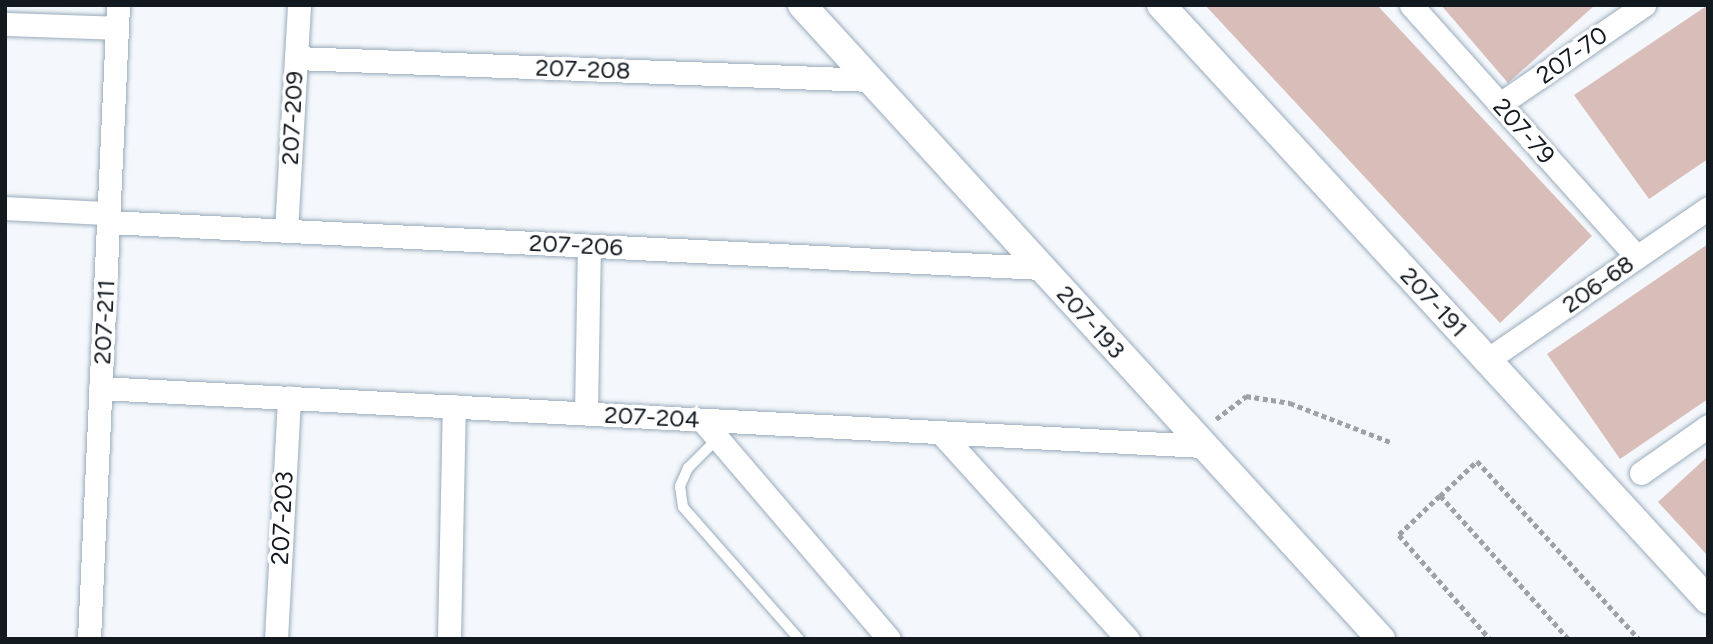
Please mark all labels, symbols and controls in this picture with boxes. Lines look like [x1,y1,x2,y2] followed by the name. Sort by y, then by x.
[1531,20,1613,90] street label: 207-70
[535,53,631,85] street label: 207-208
[275,70,309,166] street label: 207-209
[1487,92,1561,170] street label: 207-79
[528,228,624,262] street label: 207-206
[1557,249,1639,319] street label: 206-68
[1394,261,1474,343] street label: 207-191
[87,279,121,365] street label: 207-211
[1051,280,1131,364] street label: 207-193
[604,400,700,434] street label: 207-204
[265,471,299,565] street label: 207-203

